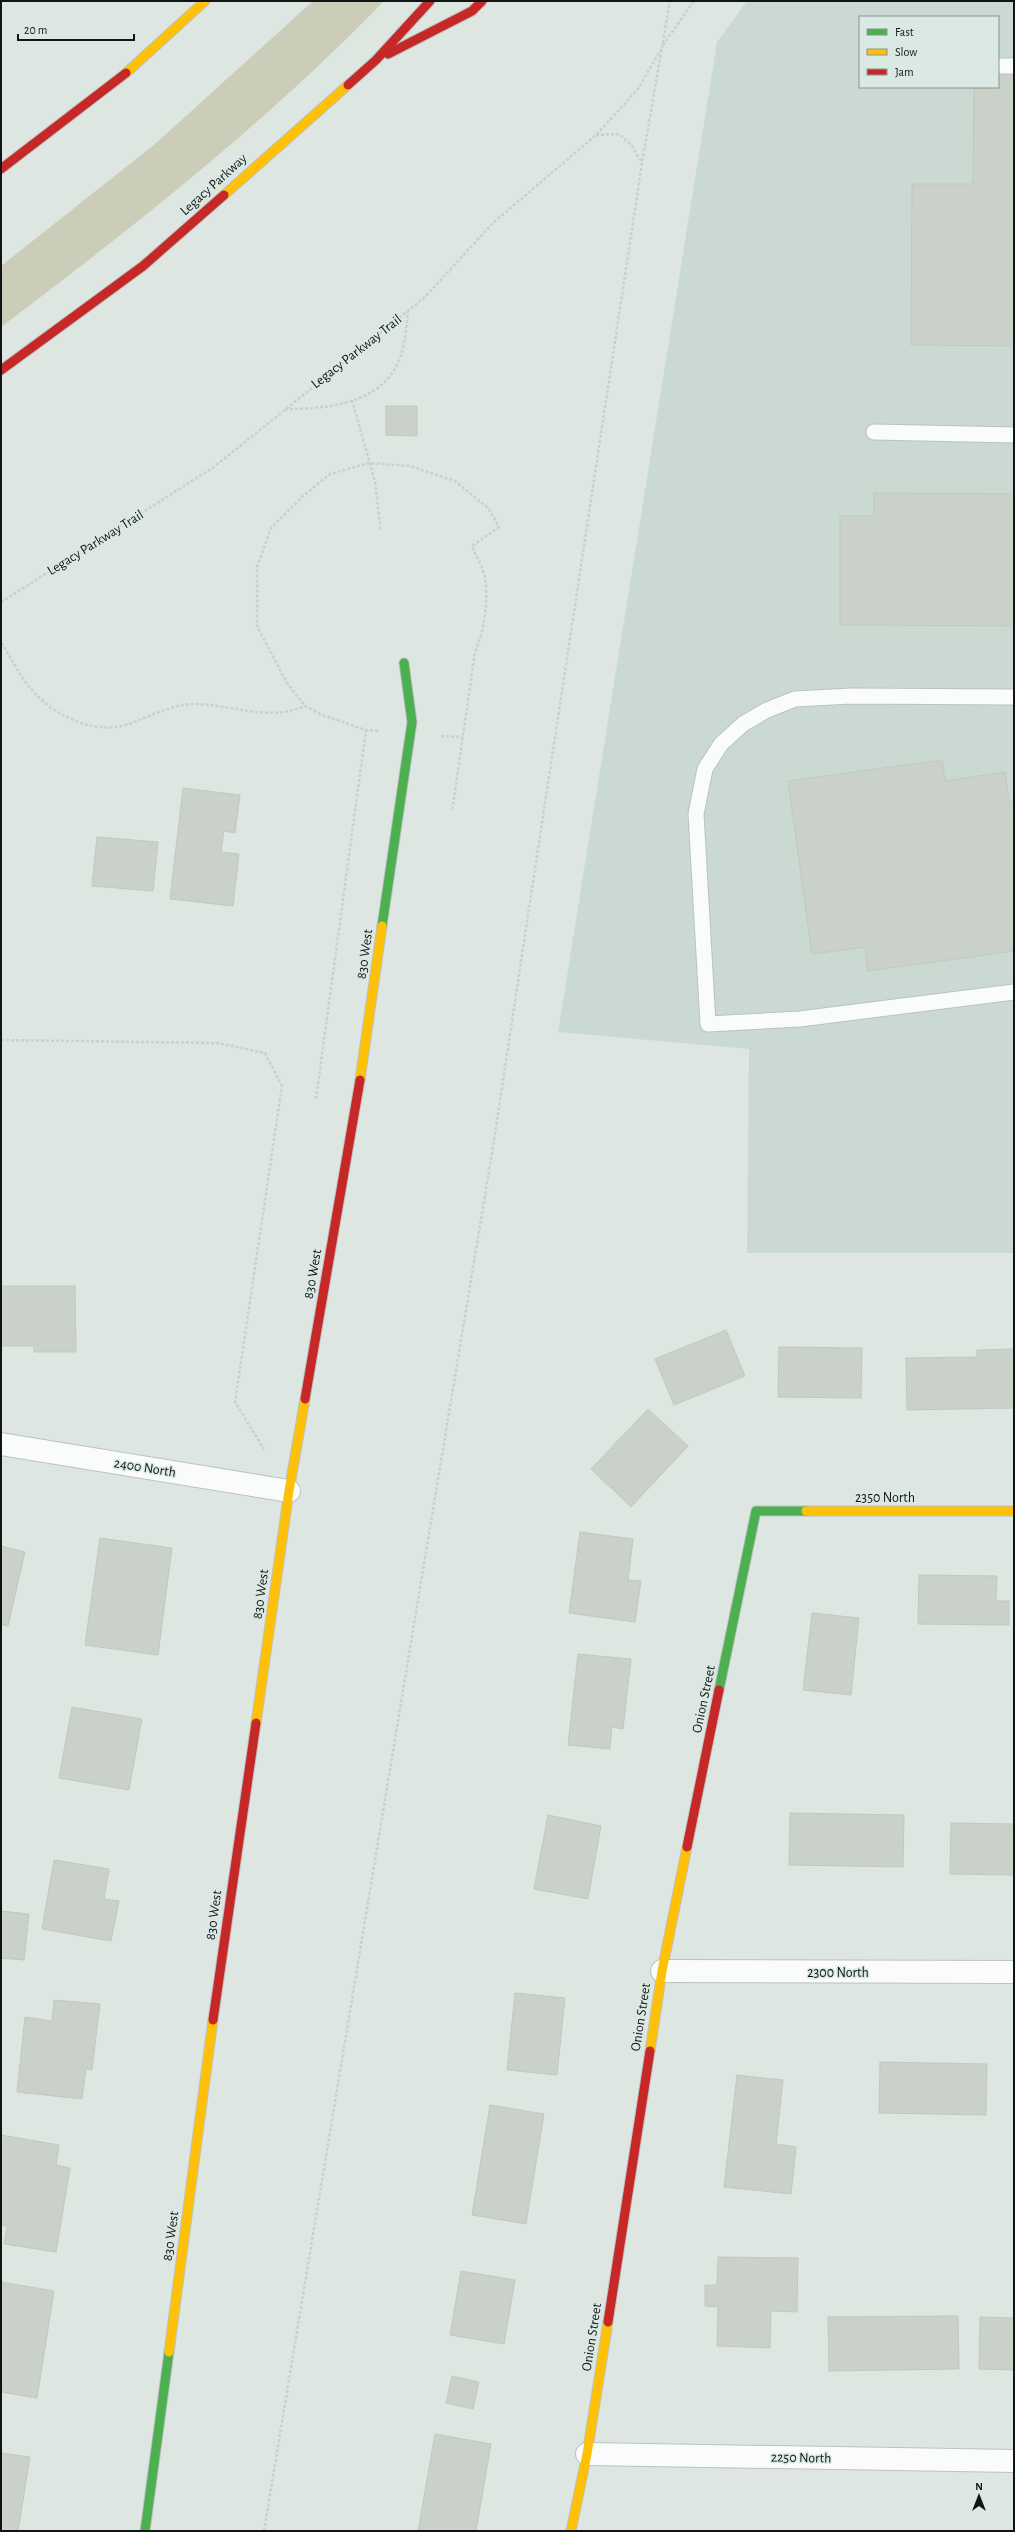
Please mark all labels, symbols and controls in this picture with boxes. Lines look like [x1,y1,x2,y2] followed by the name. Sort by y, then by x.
[18,16,134,42] scale bar
[859,16,999,88] legend
[24,24,47,36] text: 20 m
[895,26,914,38] text: Fast
[895,46,917,58] text: Slow
[895,66,914,78] text: Jam
[178,151,250,218] street label: Legacy Parkway
[309,312,404,391] street label: Legacy Parkway Trail
[45,508,146,578] street label: Legacy Parkway Trail
[355,928,375,980] street label: 830 West
[302,1248,324,1300] street label: 830 West
[113,1456,177,1480] street label: 2400 North
[855,1491,915,1505] street label: 2350 North
[251,1568,271,1620] street label: 830 West
[690,1664,718,1734] street label: Onion Street
[204,1889,224,1941] street label: 830 West
[807,1966,869,1980] street label: 2300 North
[629,1982,653,2052] street label: Onion Street
[161,2210,181,2262] street label: 830 West
[580,2302,604,2372] street label: Onion Street
[771,2450,831,2466] street label: 2250 North
[959,2476,999,2516] north arrow
[975,2481,983,2492] text: N

